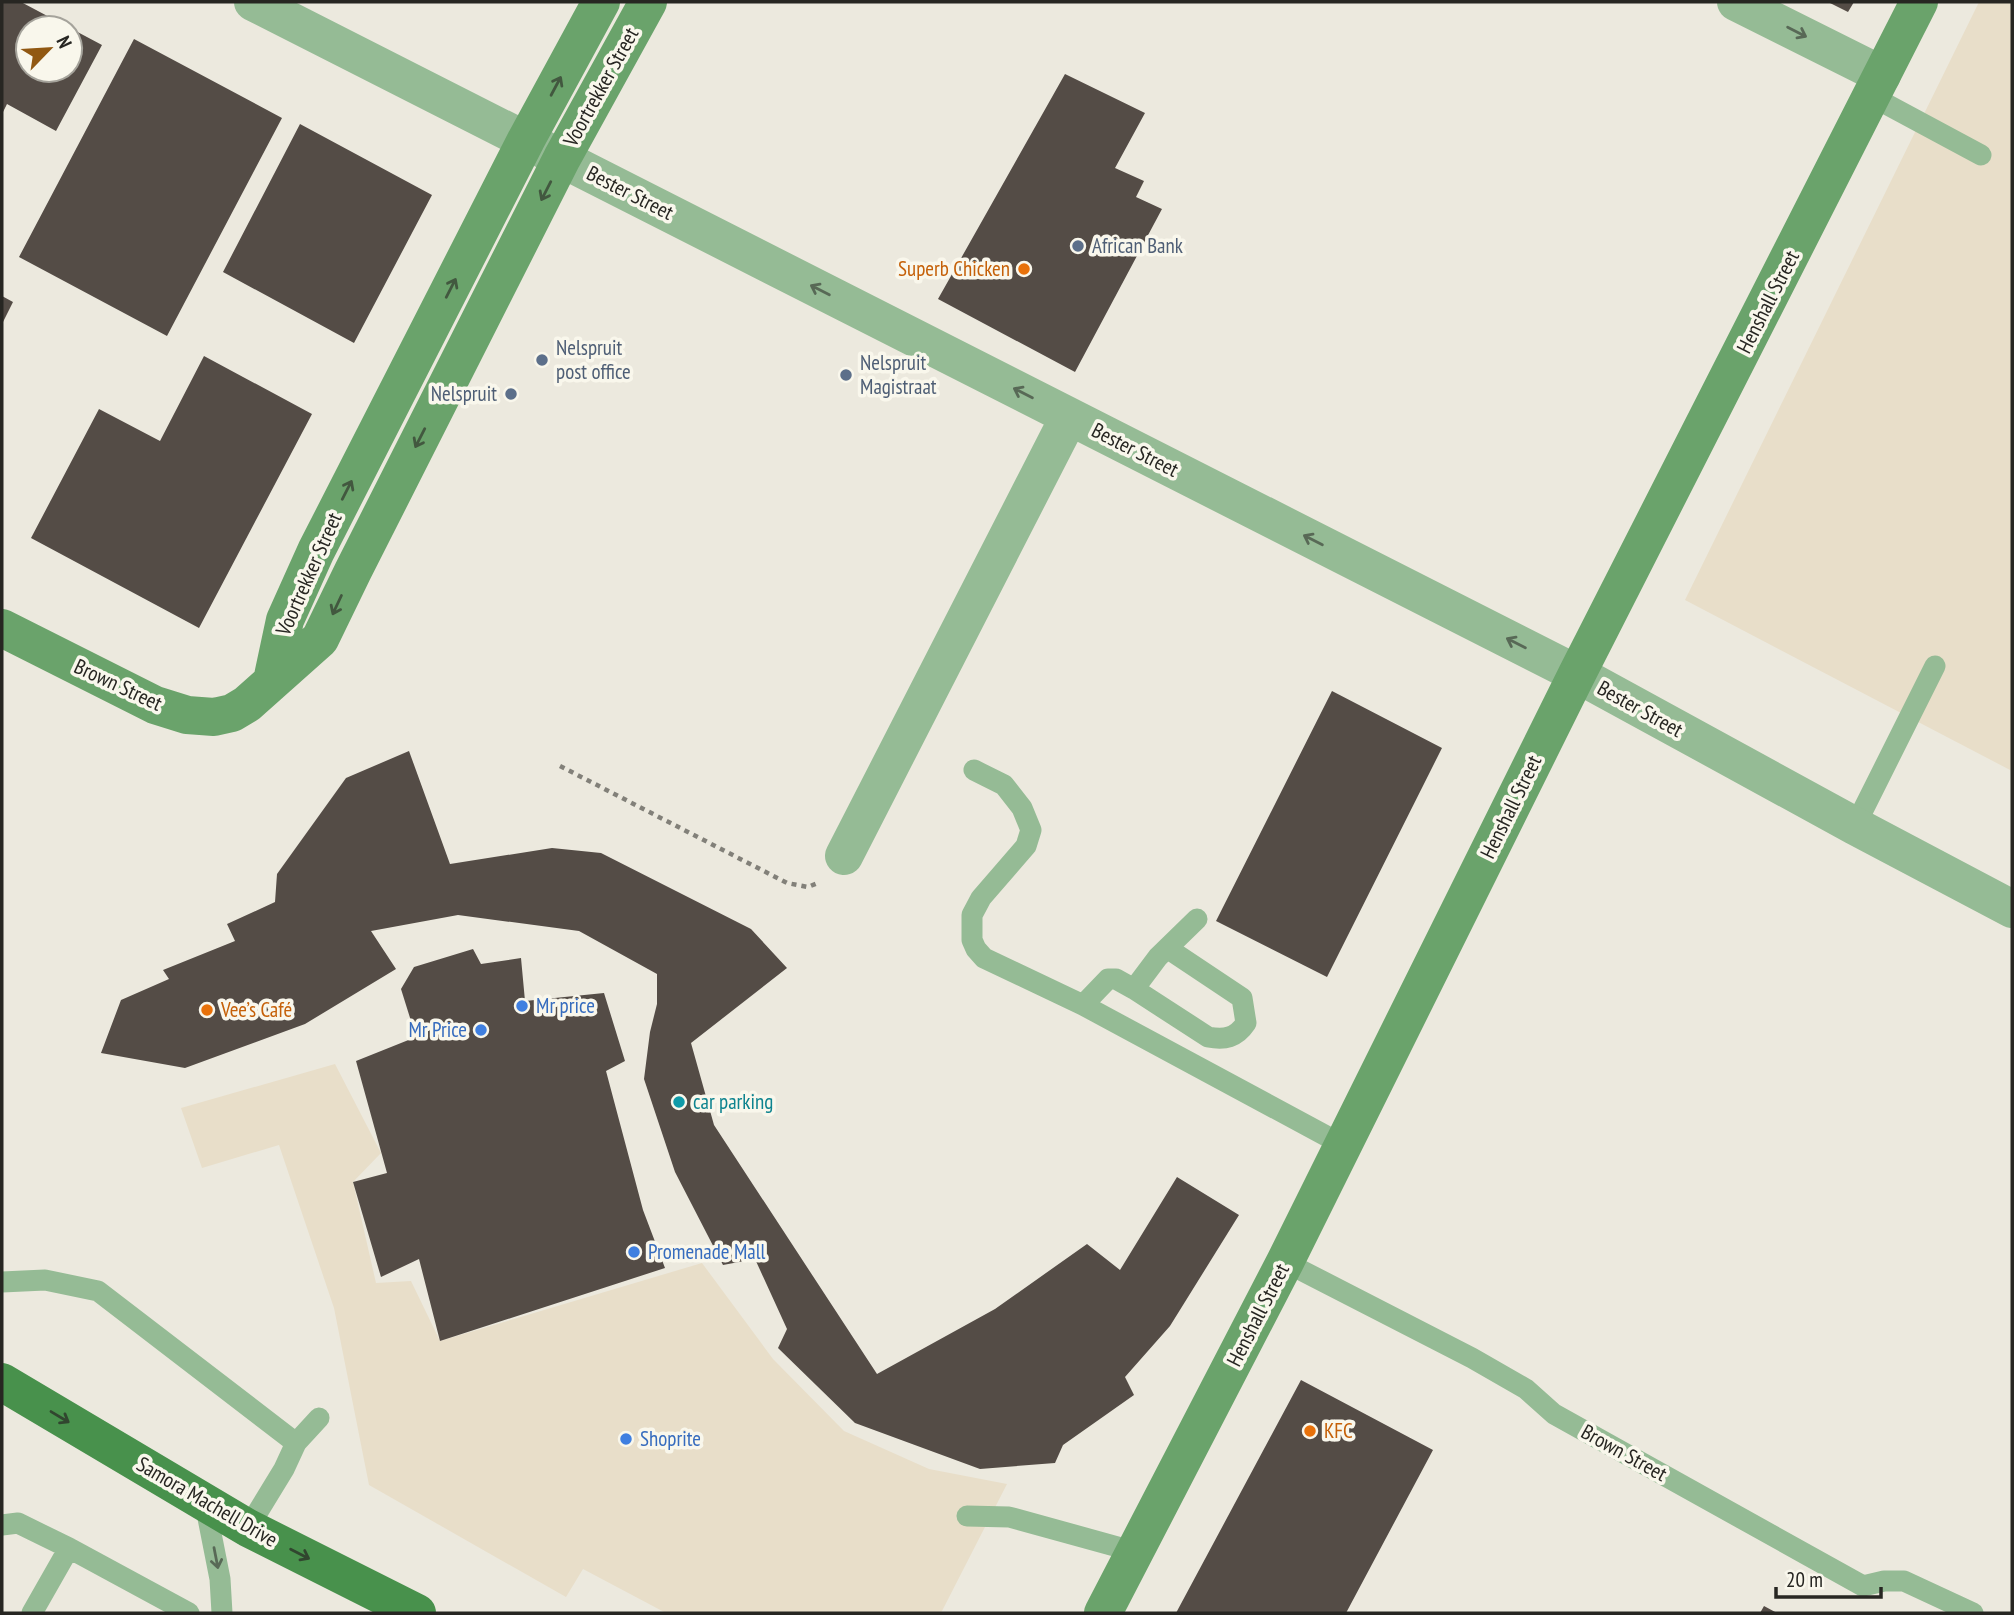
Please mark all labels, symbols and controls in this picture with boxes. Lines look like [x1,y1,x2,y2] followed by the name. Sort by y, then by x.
[14,14,84,84] north arrow
[556,22,644,152] street label: Voortrekker Street
[1786,26,1807,40] one-way arrow
[51,32,77,52] text: N
[549,76,563,97] one-way arrow
[582,159,678,226] street label: Bester Street
[538,180,552,201] one-way arrow
[1092,232,1183,259] place label: African Bank
[1070,238,1086,254] marker: African Bank
[1730,246,1805,358] street label: Henshall Street
[898,255,1010,282] place label: Superb Chicken
[1016,261,1032,277] marker: Superb Chicken
[444,278,458,299] one-way arrow
[810,282,831,296] one-way arrow
[556,334,631,385] place label: Nelspruit post office
[860,349,937,400] place label: Nelspruit Magistraat
[534,352,550,368] marker: Nelspruit post office
[838,367,854,383] marker: Nelspruit Magistraat
[431,380,497,407] place label: Nelspruit
[503,386,519,402] marker: Nelspruit
[1013,386,1034,399] one-way arrow
[1087,416,1183,483] street label: Bester Street
[413,427,427,448] one-way arrow
[341,480,354,501] one-way arrow
[269,508,348,640] street label: Voortrekker Street
[1303,533,1324,547] one-way arrow
[329,594,343,615] one-way arrow
[1506,636,1527,650] one-way arrow
[70,652,167,717] street label: Brown Street
[1593,674,1688,743] street label: Bester Street
[1474,751,1547,863] street label: Henshall Street
[536,992,595,1019] place label: Mr price
[220,996,292,1023] place label: Vee’s Café
[514,998,530,1014] marker: Mr price
[199,1002,215,1018] marker: Vee’s Café
[408,1016,467,1043] place label: Mr Price
[473,1022,489,1038] marker: Mr Price
[693,1088,773,1115] place label: car parking
[671,1094,687,1110] marker: car parking
[648,1238,766,1265] place label: Promenade Mall
[626,1244,642,1260] marker: Promenade Mall
[1220,1259,1295,1371] street label: Henshall Street
[50,1410,70,1424] one-way arrow
[1324,1417,1353,1444] place label: KFC
[1577,1418,1672,1487] street label: Brown Street
[1302,1423,1318,1439] marker: KFC
[640,1425,701,1452] place label: Shoprite
[618,1431,634,1447] marker: Shoprite
[132,1450,283,1553] street label: Samora Machell Drive
[210,1546,223,1569] one-way arrow
[289,1548,310,1561] one-way arrow
[1776,1556,1881,1600] scale bar
[1786,1566,1823,1593] text: 20 m

